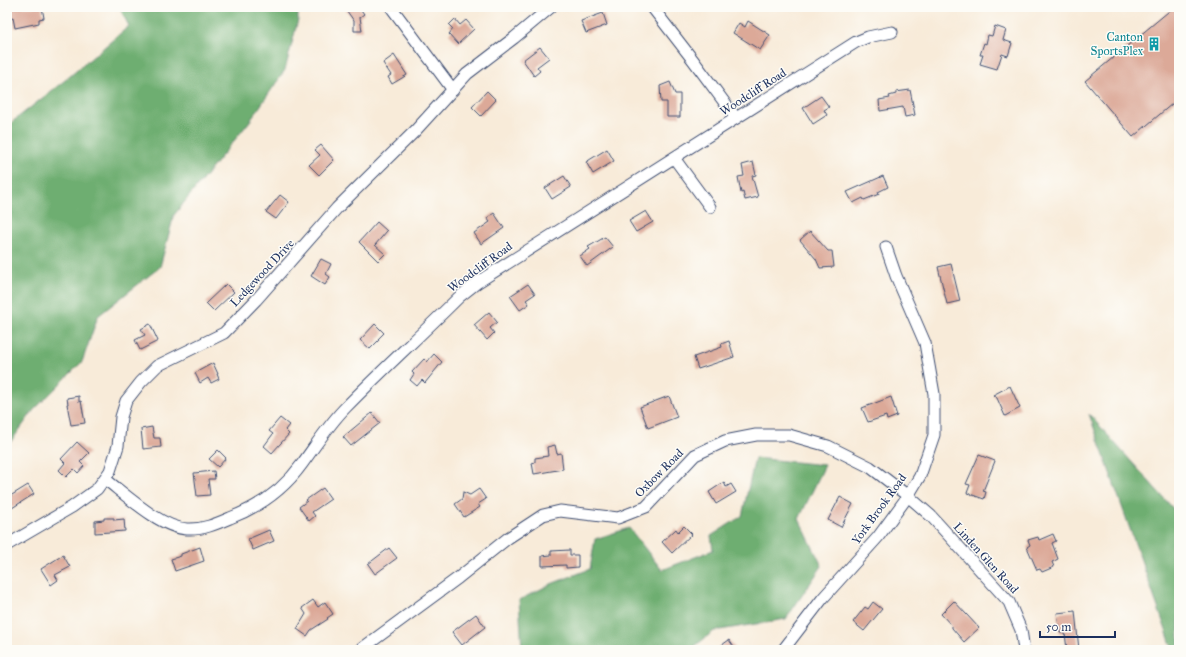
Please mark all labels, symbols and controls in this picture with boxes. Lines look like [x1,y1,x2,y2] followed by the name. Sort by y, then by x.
[1091,30,1144,58] place label: Canton SportsPlex
[1146,36,1162,52] building icon: Canton SportsPlex
[717,65,789,119] street label: Woodcliff Road
[227,236,297,310] street label: Ledgewood Drive
[445,239,515,295] street label: Woodcliff Road
[632,446,686,500] street label: Oxbow Road
[849,471,909,547] street label: York Brook Road
[951,520,1021,596] street label: Linden Glen Road
[1040,613,1115,639] scale bar
[1046,620,1071,634] text: 50 m

